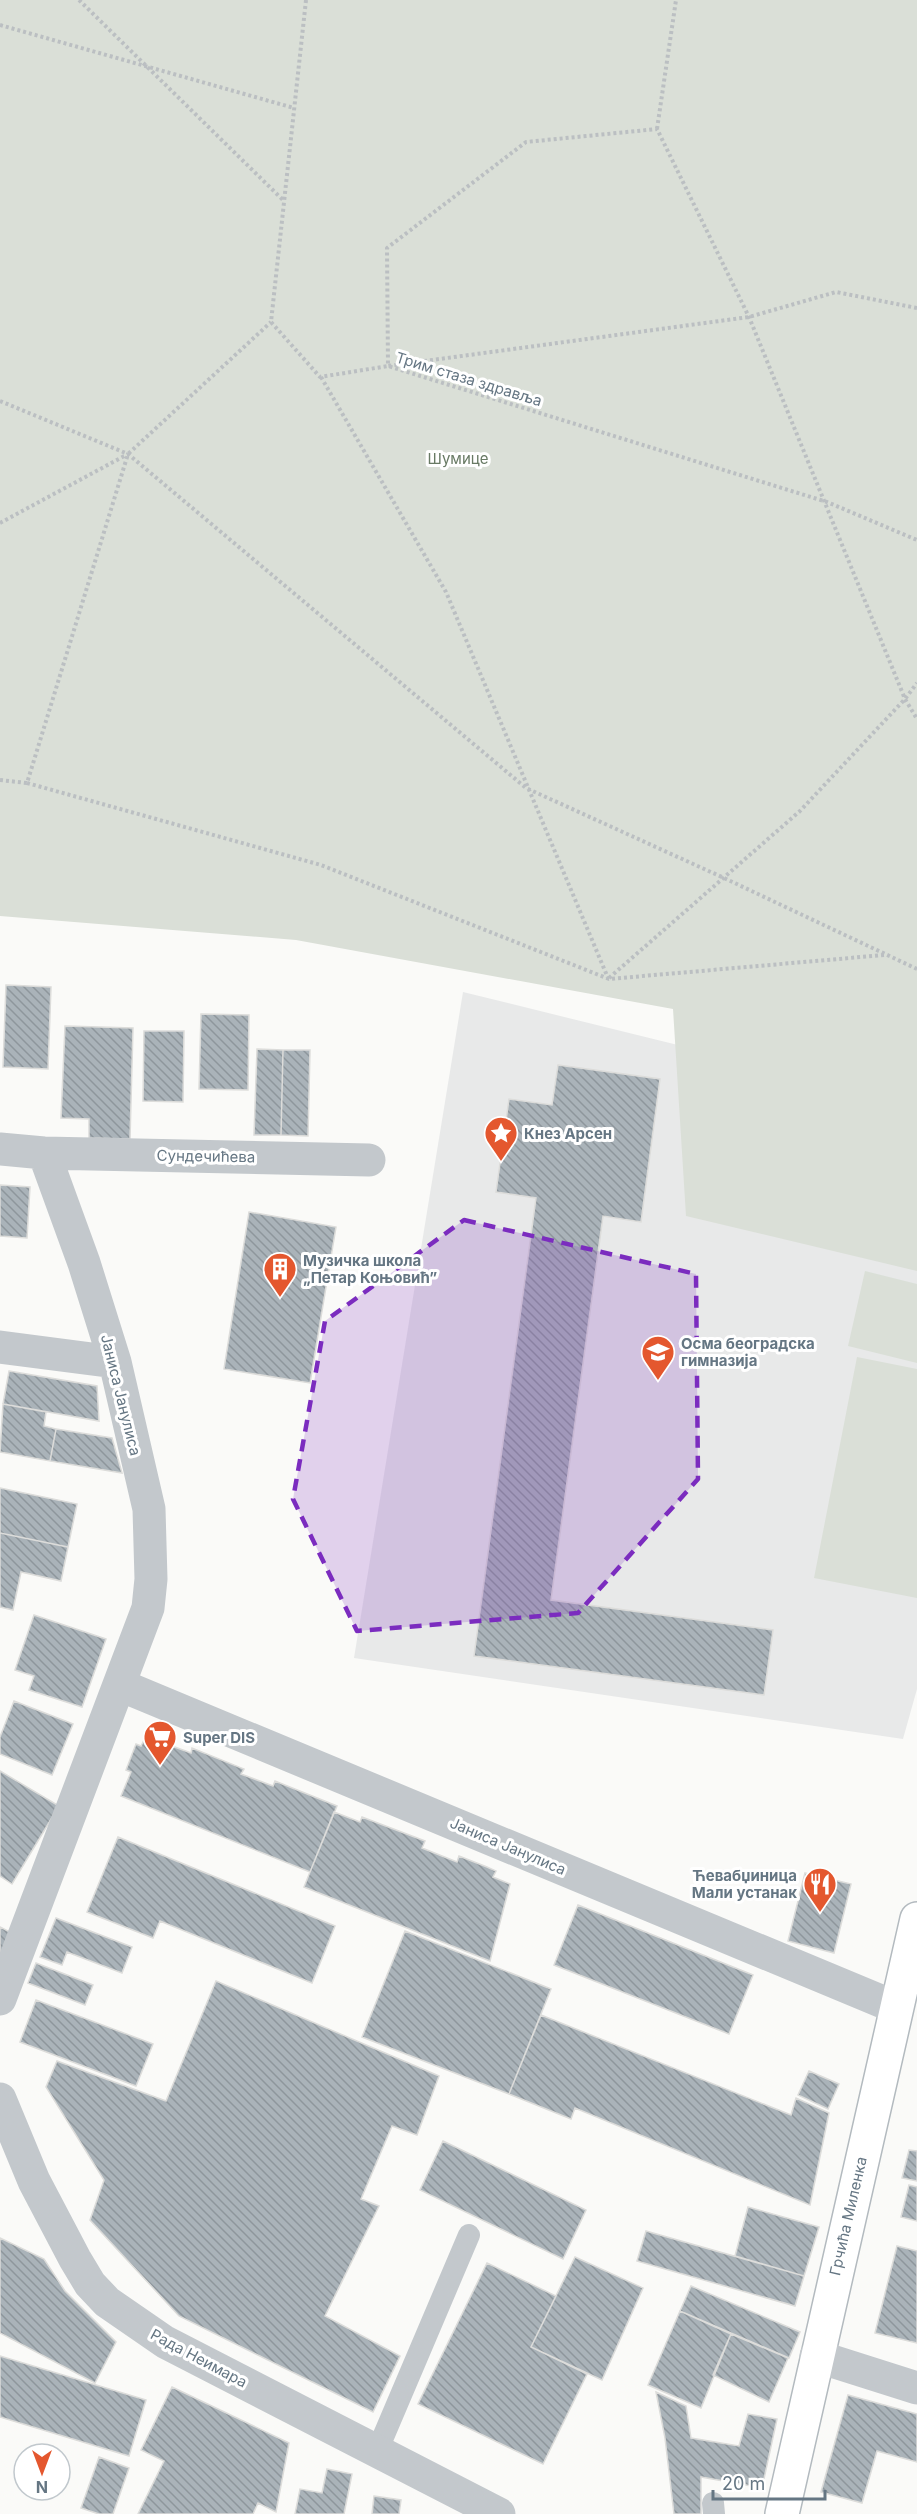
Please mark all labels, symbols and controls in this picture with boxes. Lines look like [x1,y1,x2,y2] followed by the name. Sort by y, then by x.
[394,348,544,410] street label: Трим стаза здравља
[428,449,489,468] park label: Шумице
[483,1115,519,1162] place icon: Кнез Арсен
[524,1124,612,1143] place label: Кнез Арсен
[157,1146,255,1166] street label: Сундечићева
[262,1251,298,1298] building icon: Музичка школа „Петар Коњовић”
[303,1251,437,1287] place label: Музичка школа „Петар Коњовић”
[97,1332,145,1458] street label: Јаниса Јанулиса
[640,1334,676,1381] school or university icon: Осма београдска гимназија
[681,1334,815,1370] place label: Осма београдска гимназија
[142,1719,178,1766] supermarket icon: Super DIS
[183,1728,255,1747] place label: Super DIS
[447,1813,569,1879] street label: Јаниса Јанулиса
[692,1866,797,1902] place label: Ћевабџиница Мали устанак
[802,1866,838,1913] restaurant icon: Ћевабџиница Мали устанак
[825,2155,871,2277] street label: Грчића Миленка
[147,2325,251,2391] street label: Рада Неимара
[12,2442,72,2502] north arrow
[713,2463,826,2501] scale bar
[722,2473,765,2494] text: 20 m
[36,2477,48,2497] text: N

